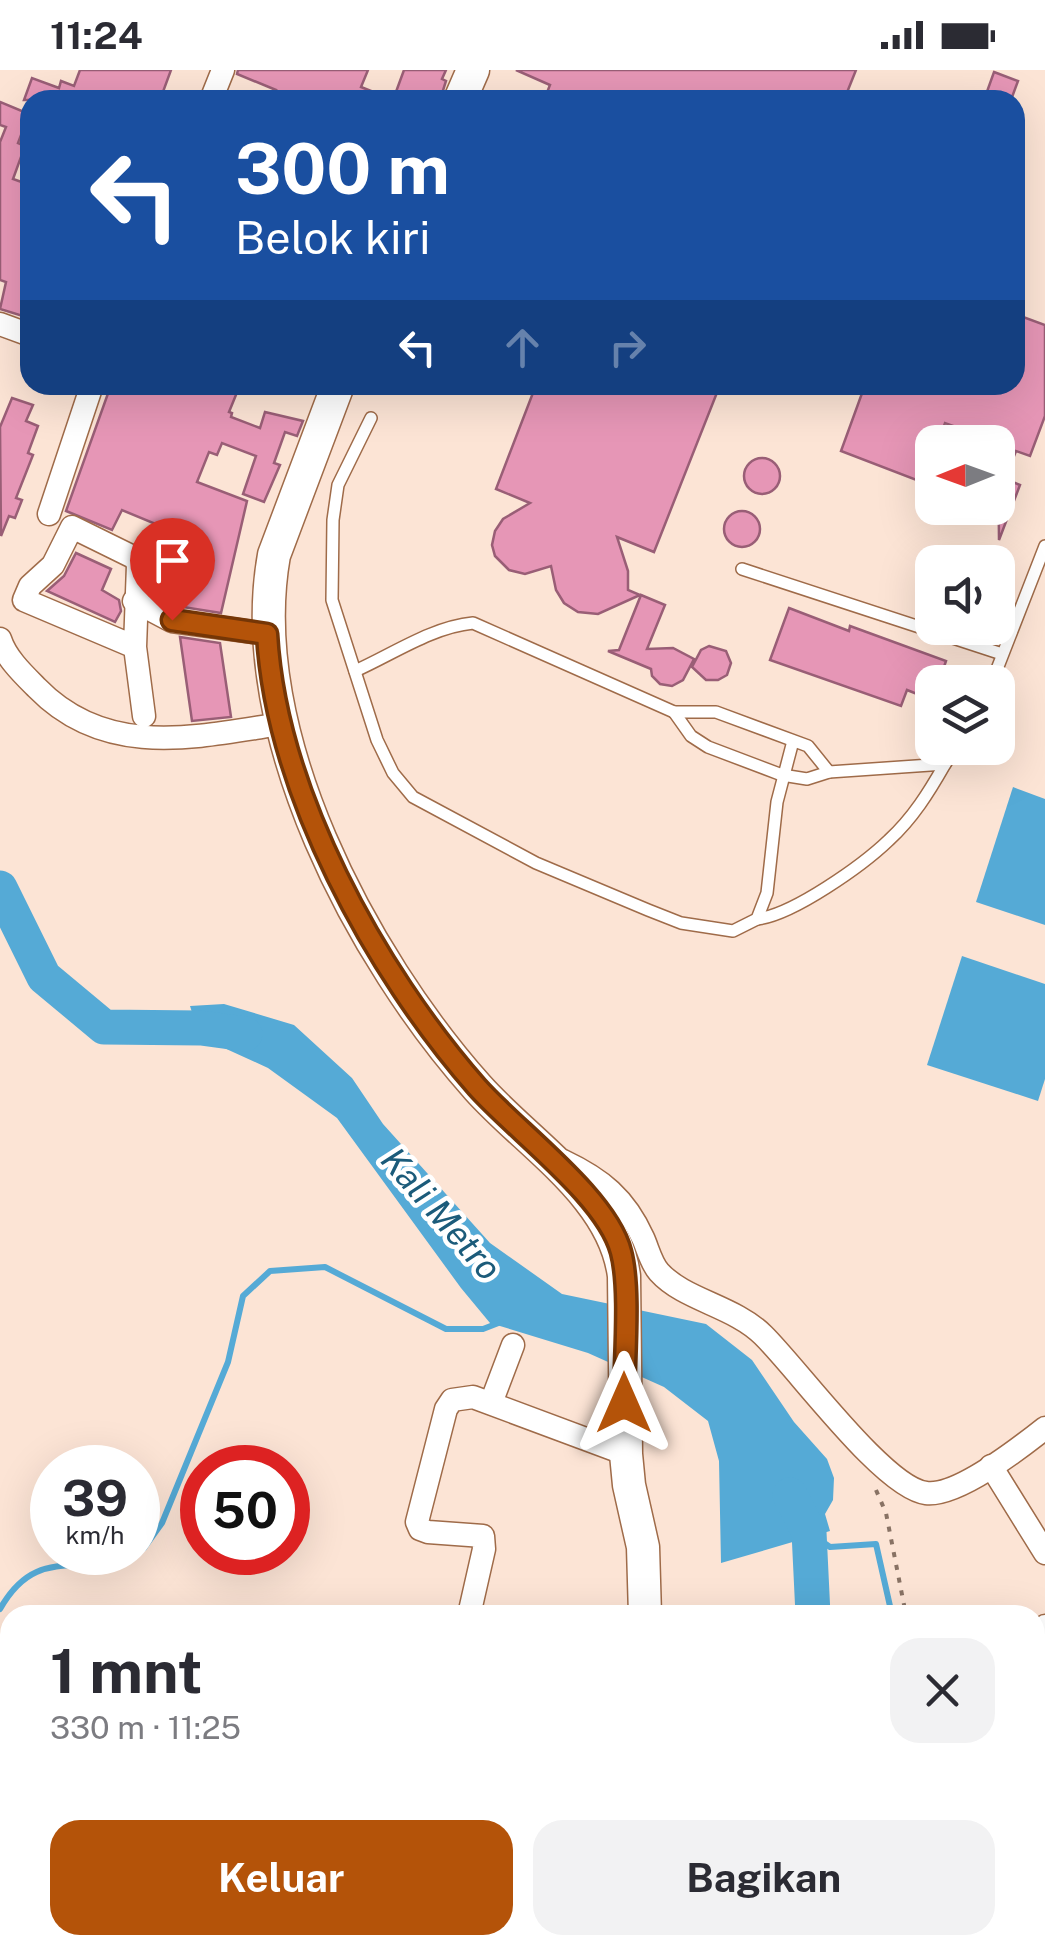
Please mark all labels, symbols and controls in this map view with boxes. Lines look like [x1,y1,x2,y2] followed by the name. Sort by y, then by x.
[50,13,143,58] text: 11:24
[235,127,450,210] text: 300 m
[70,130,200,260] icon: left
[235,211,430,264] text: Belok kiri
[390,320,445,375] icon: left
[495,320,550,375] icon: ahead
[600,320,655,375] icon: right
[915,425,1015,525] north arrow
[915,425,1015,765] map controls
[130,518,215,621] pin
[145,533,200,588] icon: arrive
[915,545,1015,645] button: sound
[915,665,1015,765] button: layers
[373,1139,510,1288] water label: Kali Metro
[572,1351,676,1455] position arrow
[180,1445,310,1575] speed limit sign: 50
[62,1468,128,1527] text: 39
[66,1520,124,1550] text: km/h
[50,1636,202,1707] text: 1 mnt
[890,1638,995,1743] button: close
[50,1709,241,1746] text: 330 m · 11:25
[50,1820,513,1935] button: Keluar
[533,1820,995,1935] button: Bagikan

